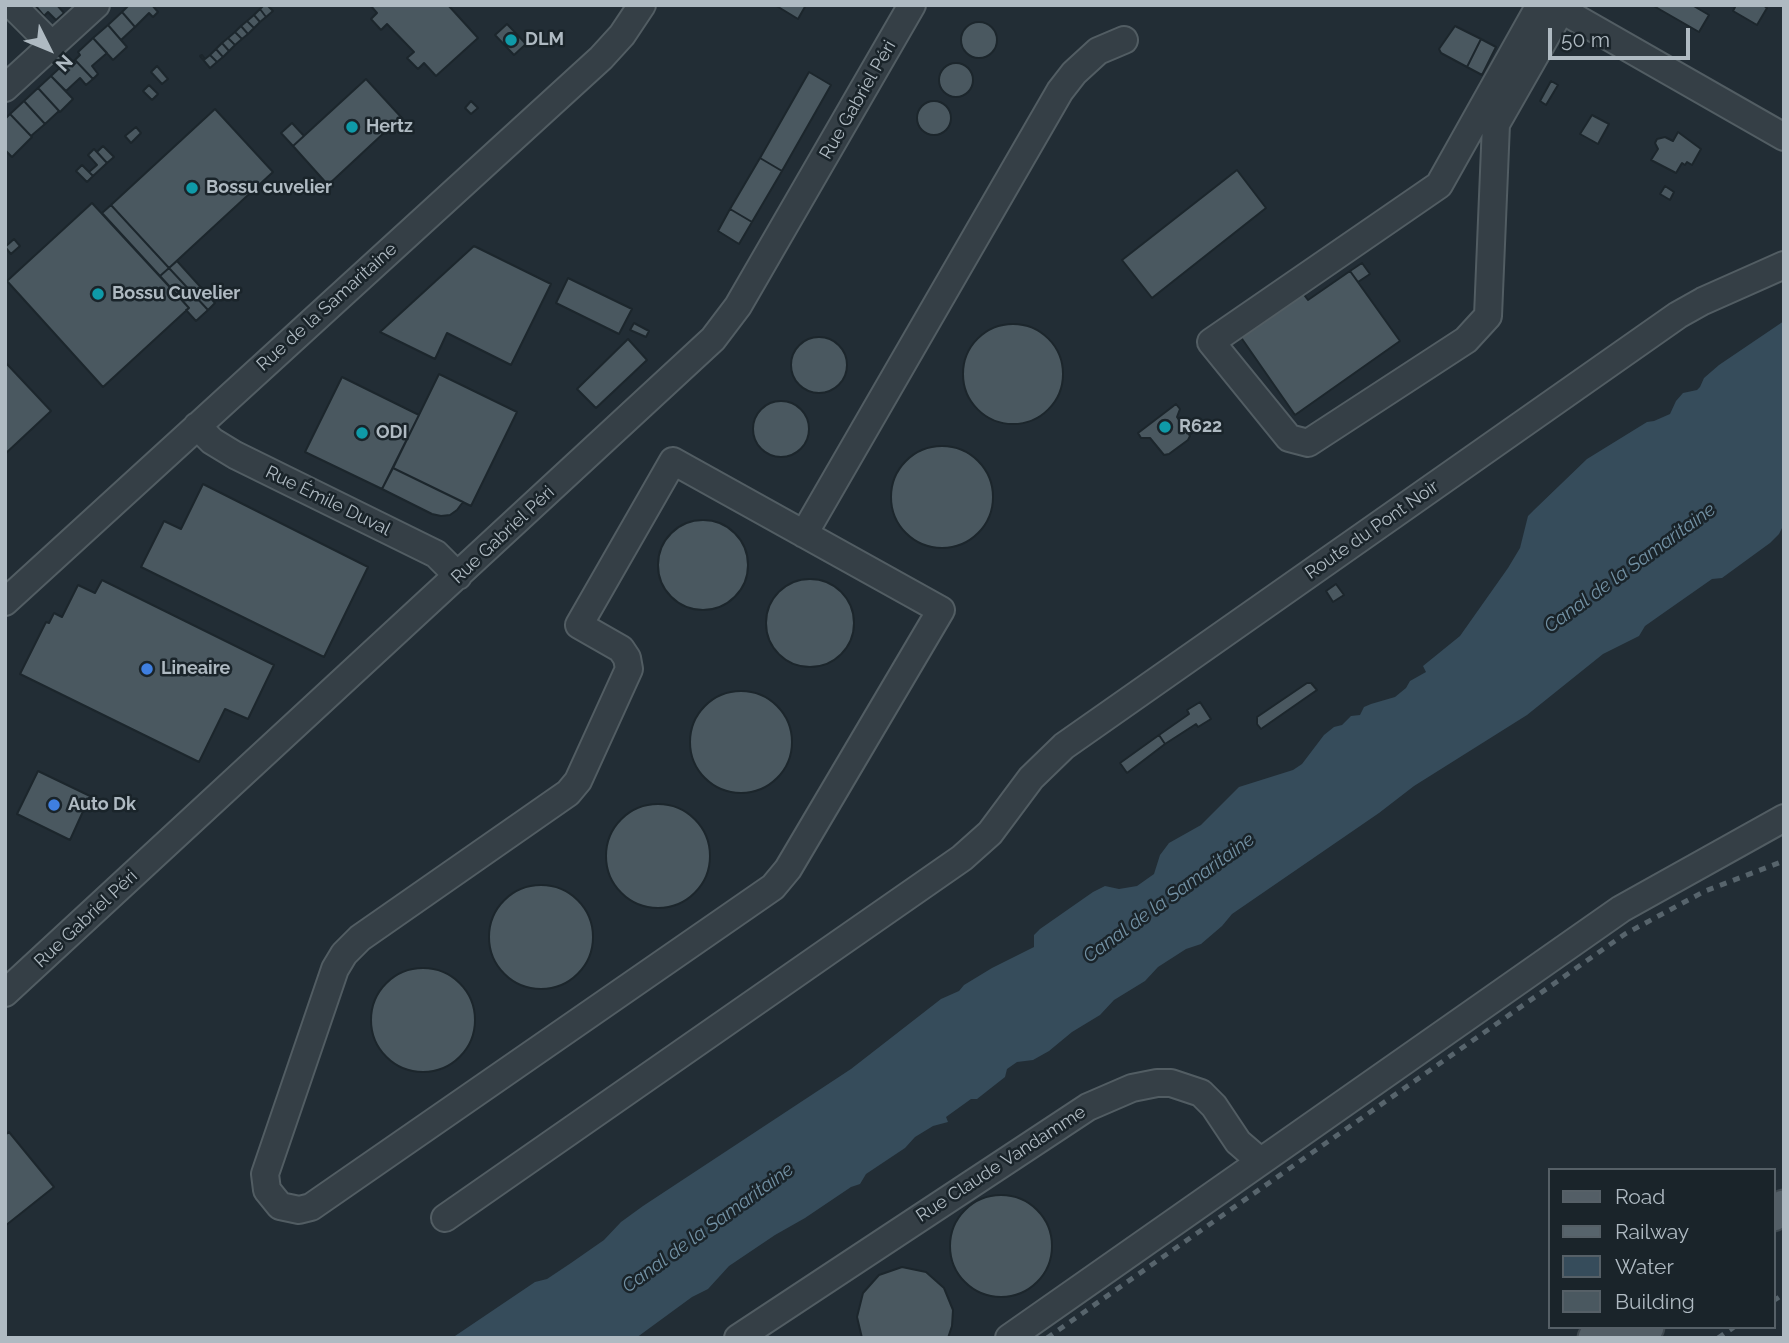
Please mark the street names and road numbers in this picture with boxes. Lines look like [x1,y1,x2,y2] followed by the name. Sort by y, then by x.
[815,37,901,163] street label: Rue Gabriel Péri
[252,238,402,376] street label: Rue de la Samaritaine
[262,461,394,541] street label: Rue Émile Duval
[1301,476,1443,584] street label: Route du Pont Noir
[447,482,559,588] street label: Rue Gabriel Péri
[30,866,142,972] street label: Rue Gabriel Péri
[912,1101,1090,1227] street label: Rue Claude Vandamme

